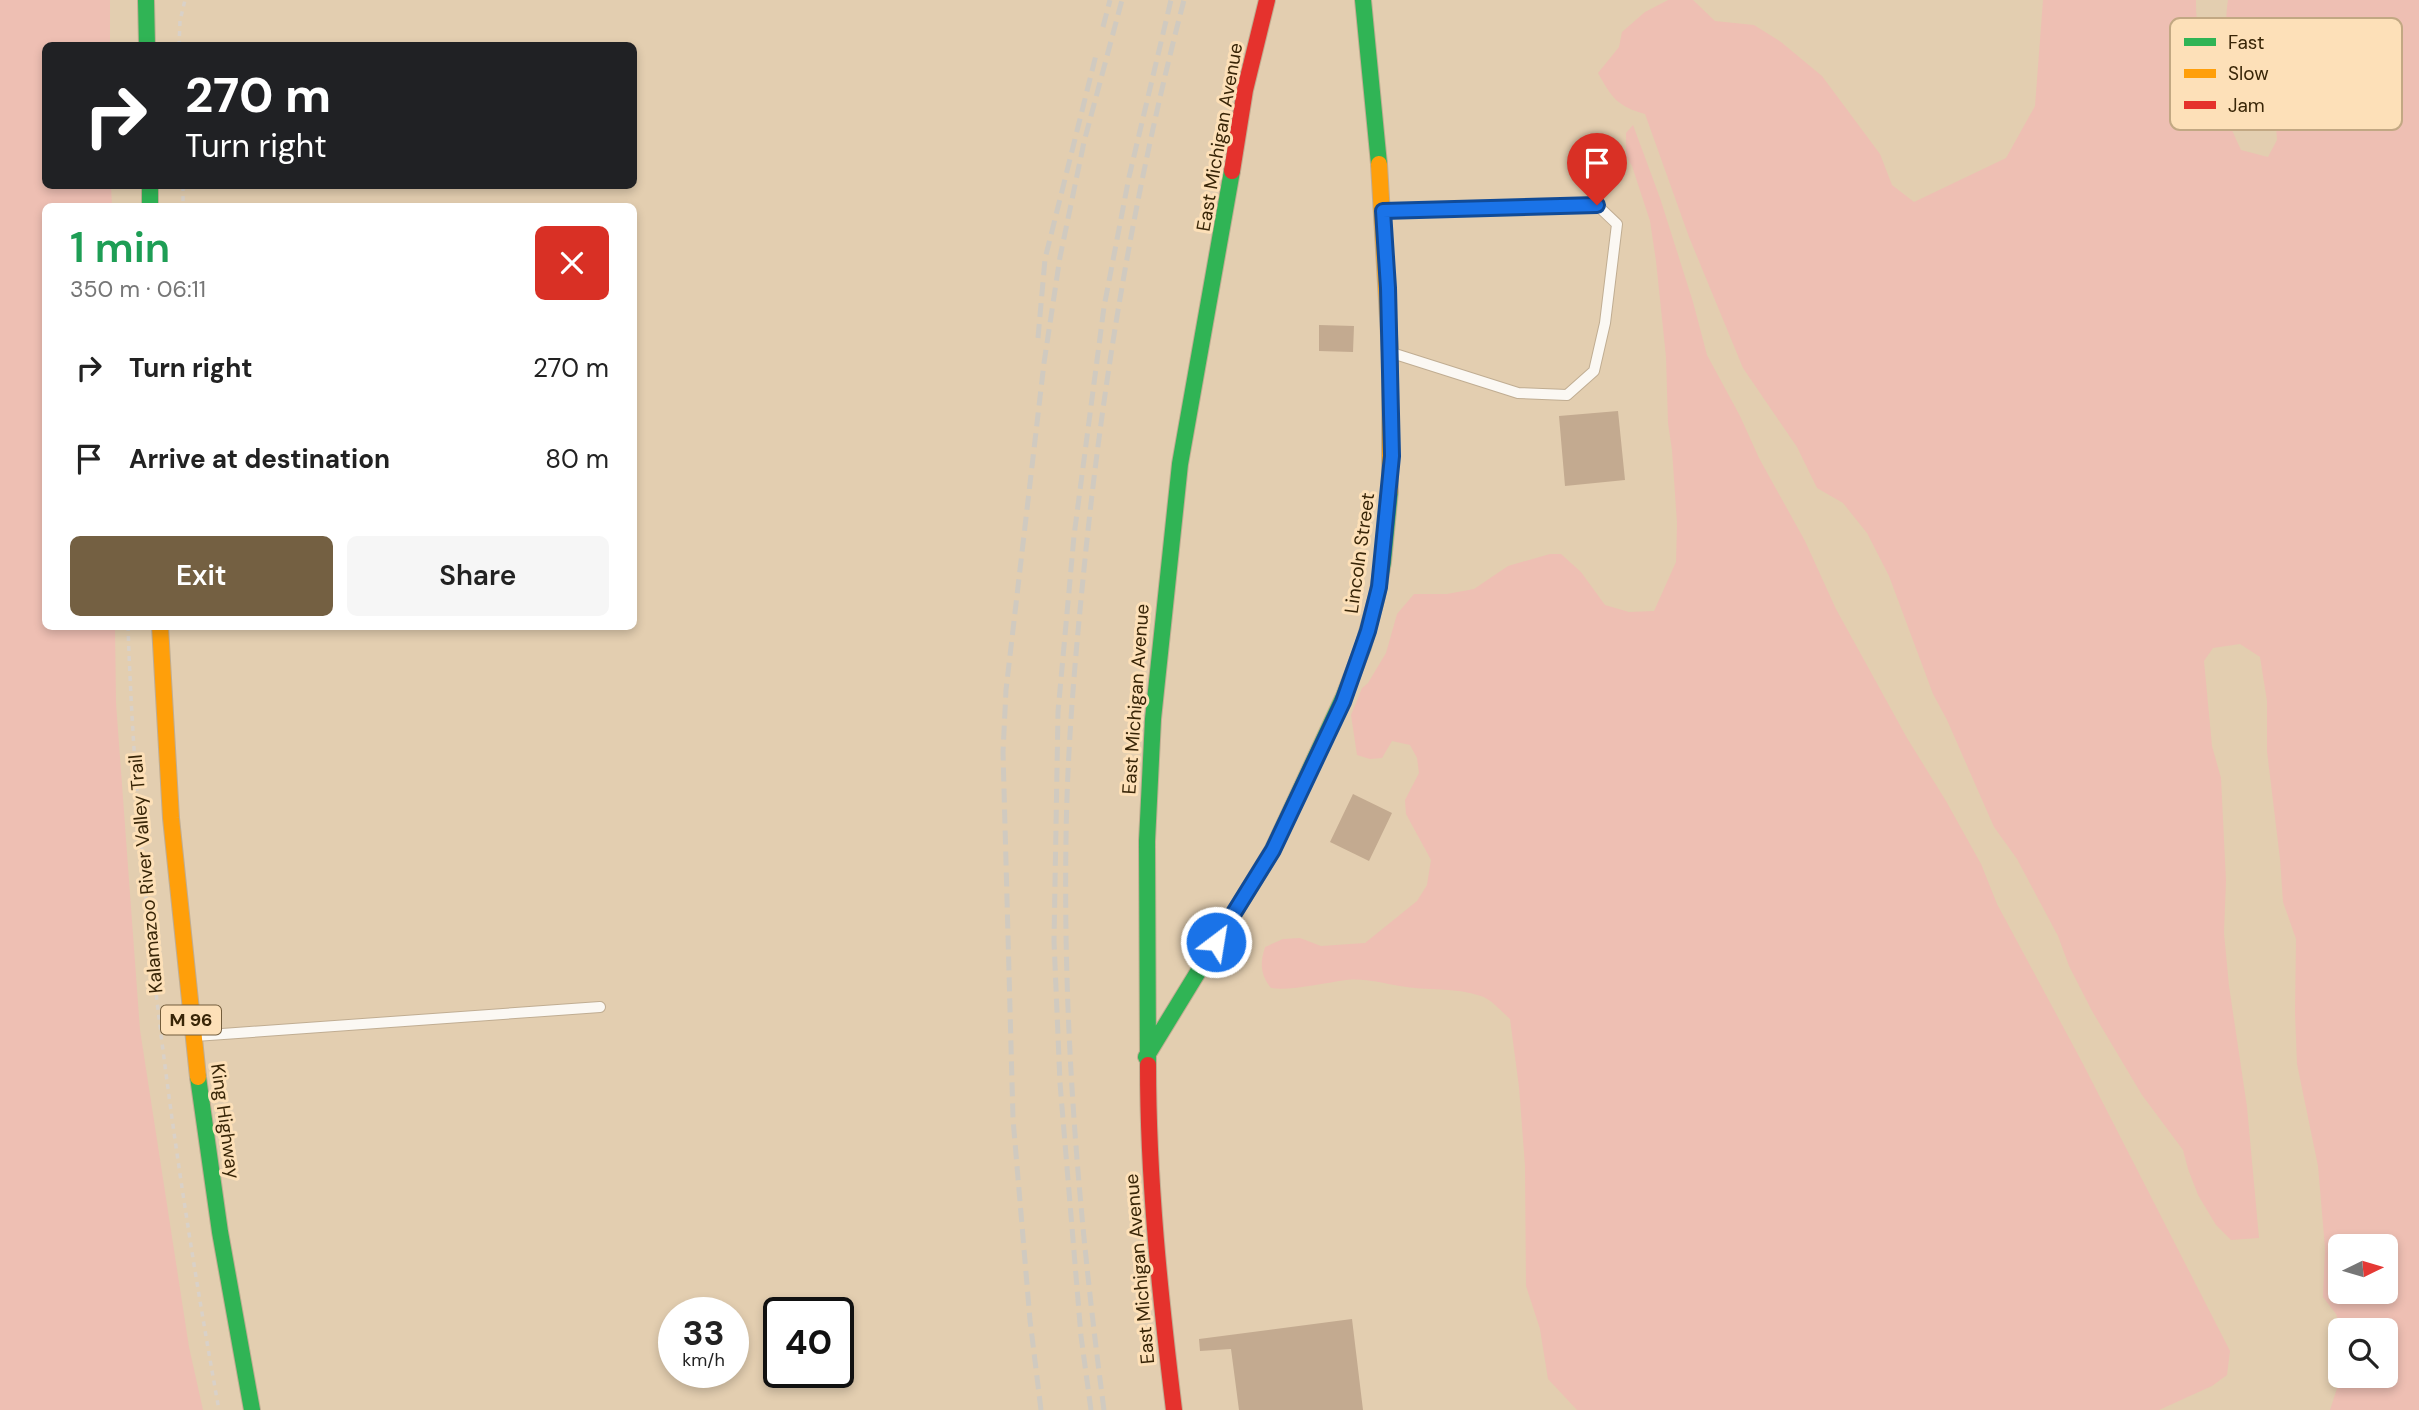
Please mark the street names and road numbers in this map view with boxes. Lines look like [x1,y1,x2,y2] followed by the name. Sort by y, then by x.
[1191,41,1248,233] street label: East Michigan Avenue
[1339,491,1380,615] street label: Lincoln Street
[1116,603,1155,795] street label: East Michigan Avenue
[123,754,168,994] street label: Kalamazoo River Valley Trail
[161,1006,221,1035] road number: M 96
[205,1062,246,1181] street label: King Highway
[1119,1173,1160,1365] street label: East Michigan Avenue

